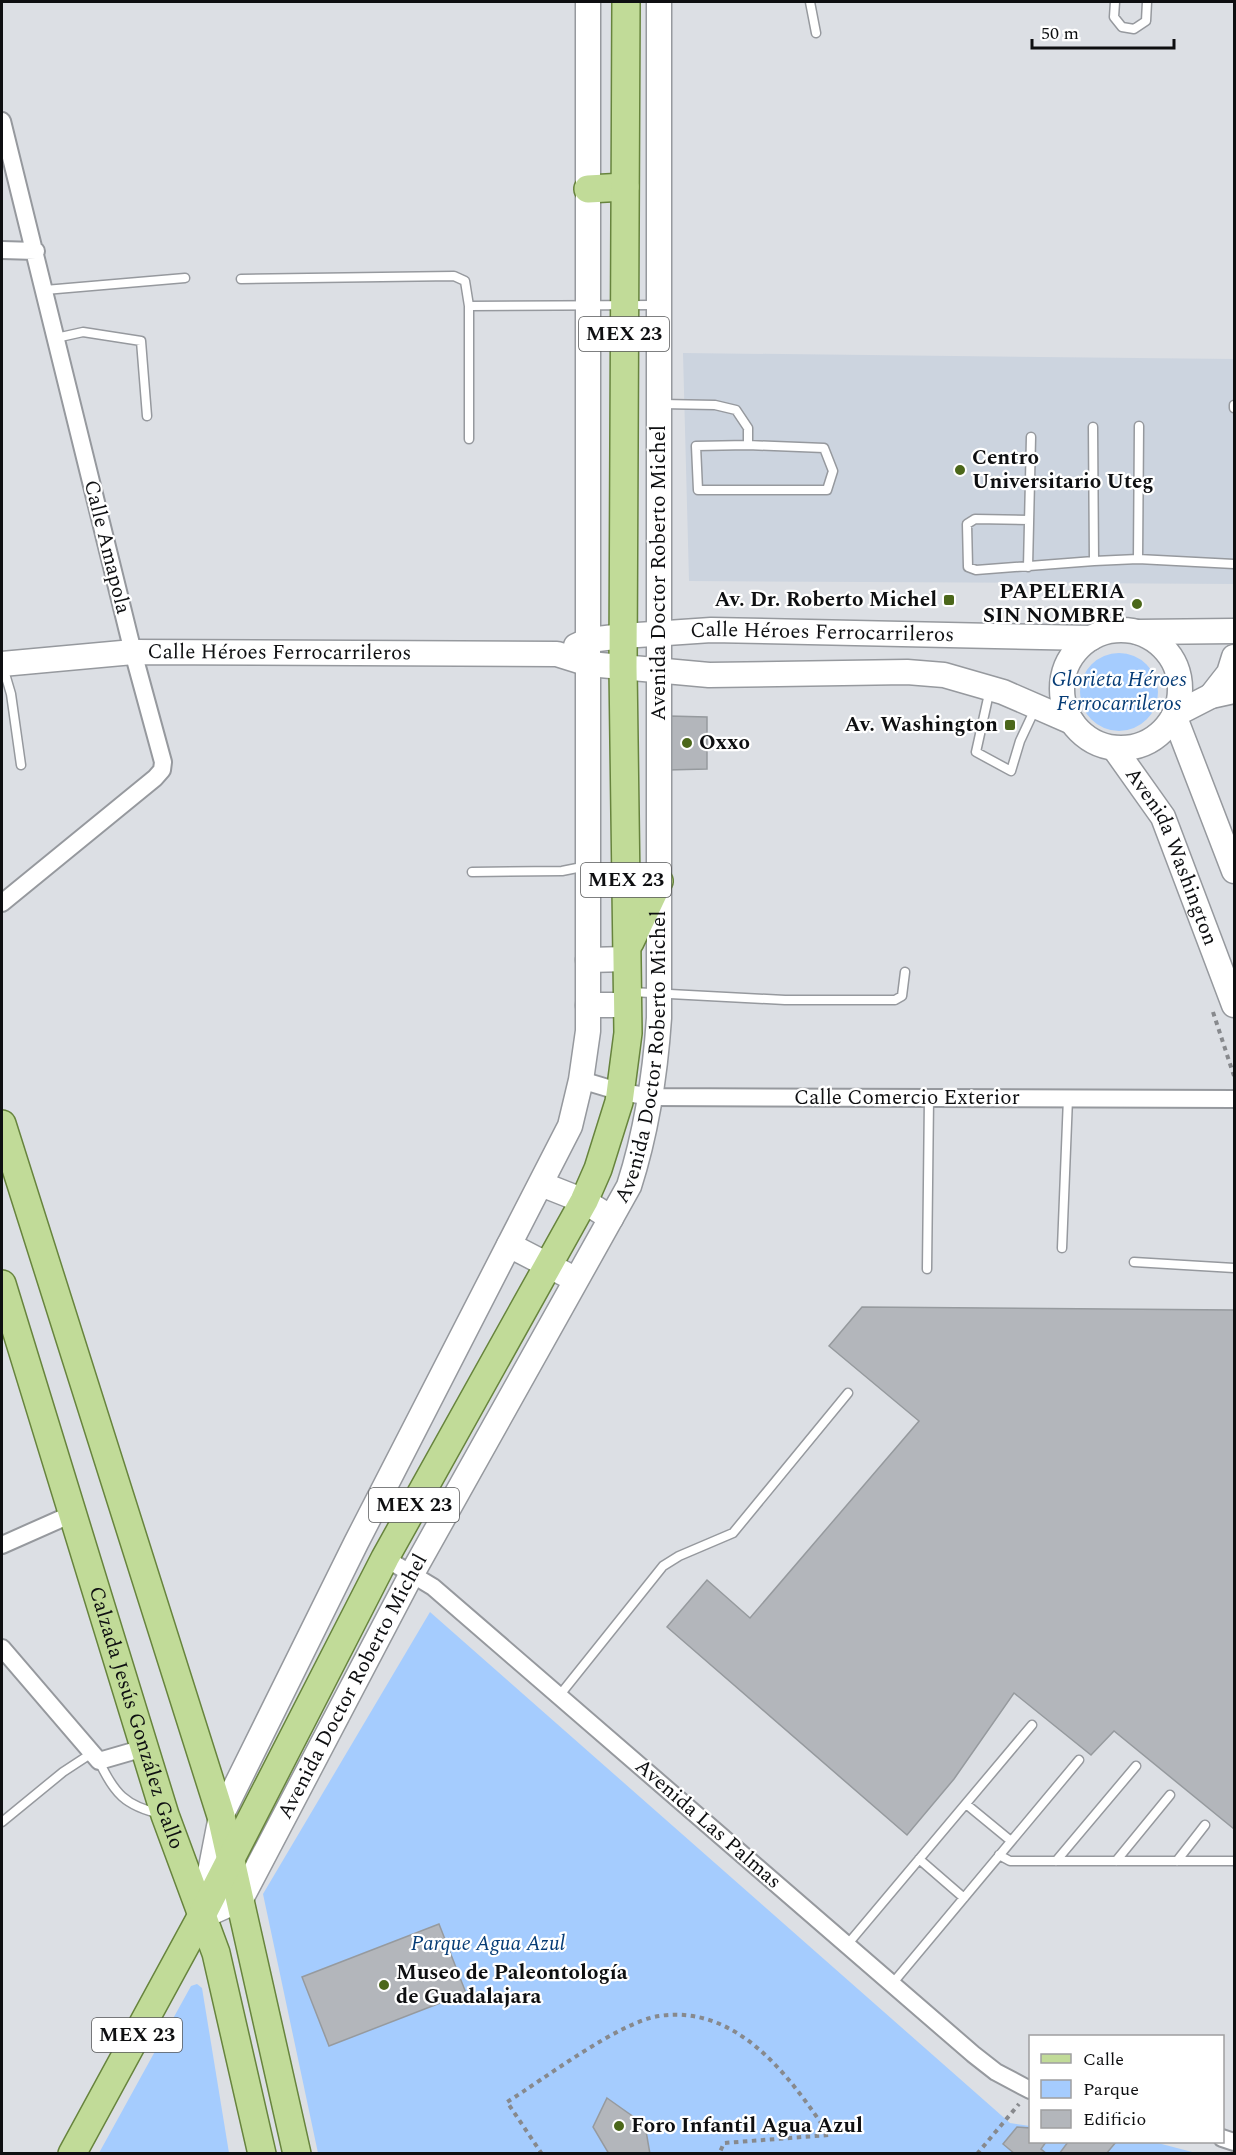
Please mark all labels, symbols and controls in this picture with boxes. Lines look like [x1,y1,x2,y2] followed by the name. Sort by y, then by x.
[1032,12,1174,50] scale bar
[1041,20,1079,47] text: 50 m
[579,317,669,351] road number: MEX 23
[643,425,675,721] street label: Avenida Doctor Roberto Michel
[972,442,1154,498] place label: Centro Universitario Uteg
[953,463,967,477] marker: Centro Universitario Uteg
[75,477,139,618] street label: Calle Amapola
[983,576,1125,632] place label: PAPELERIA SIN NOMBRE
[714,584,937,616] place label: Av. Dr. Roberto Michel
[942,593,956,607] marker: Av. Dr. Roberto Michel
[1130,597,1144,611] marker: PAPELERIA SIN NOMBRE
[689,614,955,651] street label: Calle Héroes Ferrocarrileros
[147,636,412,669] street label: Calle Héroes Ferrocarrileros
[1051,664,1187,720] park label: Glorieta Héroes Ferrocarrileros
[845,709,998,741] place label: Av. Washington
[1003,718,1017,732] marker: Av. Washington
[699,727,750,759] place label: Oxxo
[680,736,694,750] marker: Oxxo
[1117,761,1226,950] street label: Avenida Washington
[581,863,671,897] road number: MEX 23
[606,911,675,1209] street label: Avenida Doctor Roberto Michel
[794,1082,1020,1114] street label: Calle Comercio Exterior
[369,1488,459,1522] road number: MEX 23
[270,1548,436,1825] street label: Avenida Doctor Roberto Michel
[80,1582,192,1854] street label: Calzada Jesús González Gallo
[627,1751,789,1897] street label: Avenida Las Palmas
[411,1928,566,1960] park label: Parque Agua Azul
[396,1957,628,2013] place label: Museo de Paleontología de Guadalajara
[377,1978,391,1992] marker: Museo de Paleontología de Guadalajara
[92,2018,182,2052] road number: MEX 23
[1029,2035,1224,2143] legend
[1083,2046,1124,2073] text: Calle
[1083,2076,1139,2103] text: Parque
[1083,2106,1146,2133] text: Edificio
[631,2110,863,2142] place label: Foro Infantil Agua Azul
[612,2119,626,2133] marker: Foro Infantil Agua Azul

